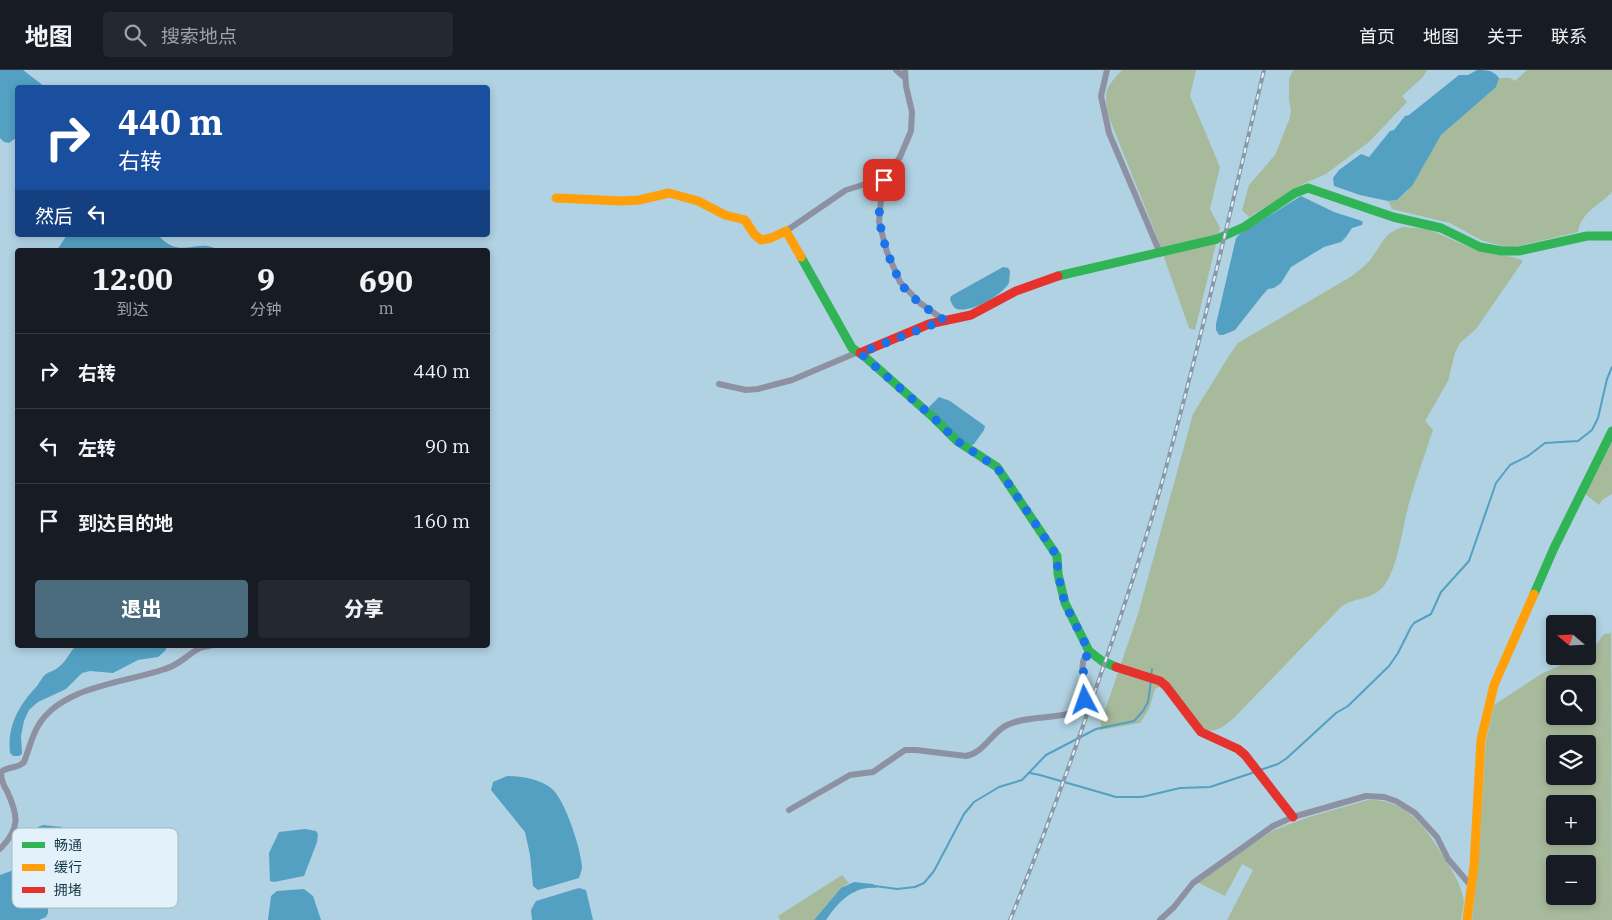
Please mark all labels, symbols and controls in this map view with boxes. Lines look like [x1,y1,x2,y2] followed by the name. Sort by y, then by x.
[103,12,453,57] search box
[25,20,73,52] text: 地图
[121,21,149,49] icon: search
[161,24,237,48] text: 搜索地点
[1359,25,1395,48] text: 首页
[1423,25,1459,48] text: 地图
[1487,25,1523,48] text: 关于
[1551,25,1587,48] text: 联系
[118,99,223,145] text: 440 m
[35,105,100,170] icon: right
[118,146,162,175] text: 右转
[863,159,905,201] pin
[870,166,898,194] icon: arrive
[83,200,111,228] icon: left
[35,204,73,228] text: 然后
[92,259,173,298] text: 12:00
[257,259,275,298] text: 9
[359,261,413,300] text: 690
[378,298,394,318] text: m
[117,299,149,319] text: 到达
[250,299,282,319] text: 分钟
[35,357,63,385] icon: right
[413,359,470,383] text: 440 m
[78,361,116,385] text: 右转
[35,432,63,460] icon: left
[425,434,470,458] text: 90 m
[78,436,116,460] text: 左转
[35,507,63,535] icon: arrive
[413,509,470,533] text: 160 m
[78,511,173,535] text: 到达目的地
[35,580,248,638] button: 退出
[258,580,470,638] button: 分享
[1546,615,1596,665] north arrow
[1546,615,1596,905] map controls
[1058,673,1110,725] position arrow
[1546,675,1596,725] button: search
[1546,735,1596,785] button: layers
[1546,795,1596,845] button: +
[12,828,178,908] legend
[54,836,82,854] text: 畅通
[1546,855,1596,905] button: −
[54,858,82,876] text: 缓行
[54,881,82,899] text: 拥堵

